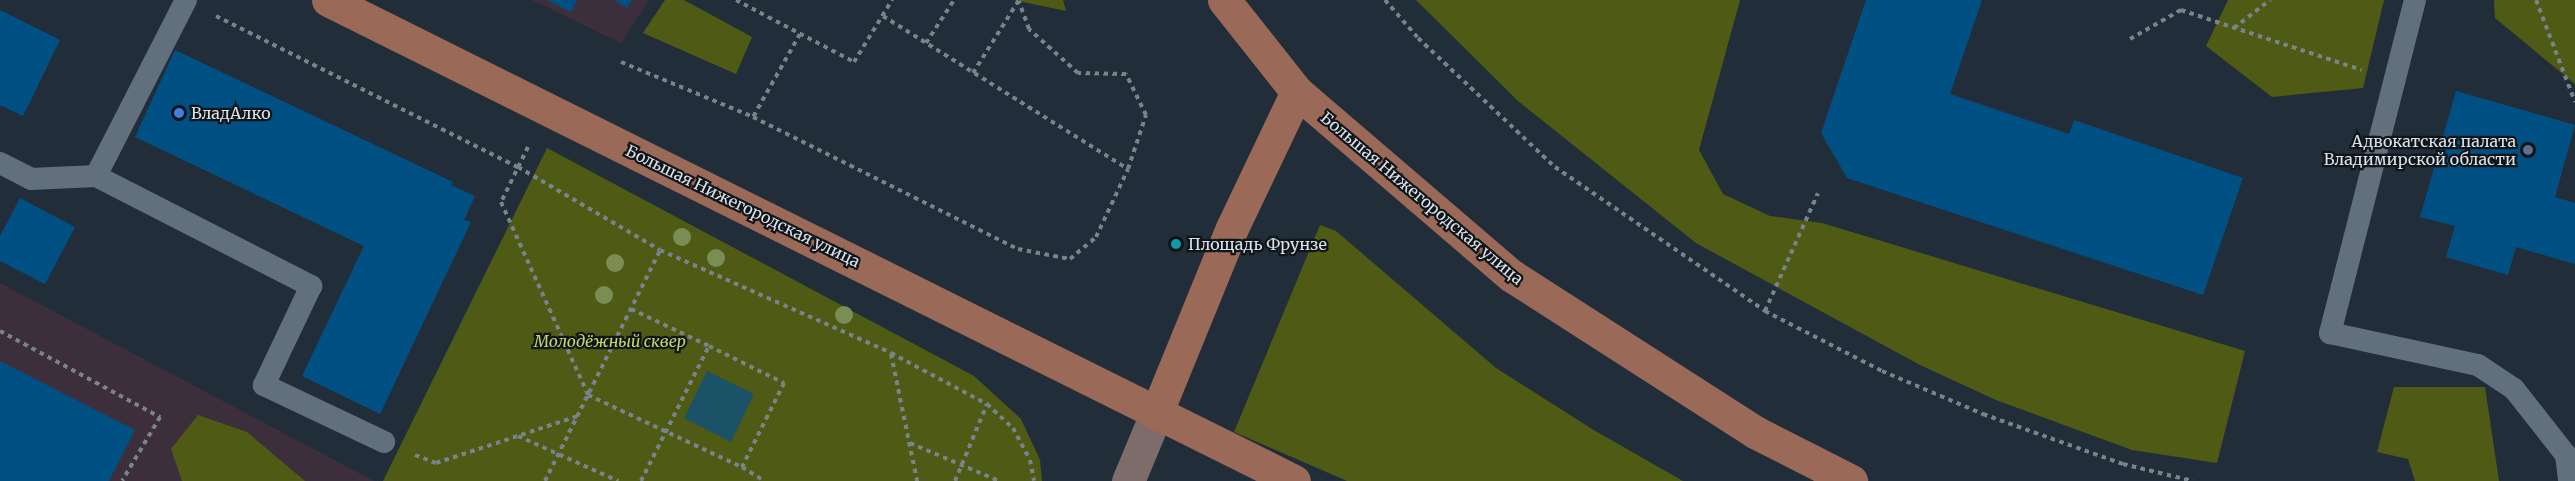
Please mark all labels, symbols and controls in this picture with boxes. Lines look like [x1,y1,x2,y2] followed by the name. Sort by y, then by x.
[191,103,271,123] place label: ВладАлко
[172,106,186,120] marker: ВладАлко
[1317,108,1527,288] street label: Большая Нижегородская улица
[2324,131,2516,169] place label: Адвокатская палата Владимирской области
[623,141,863,271] street label: Большая Нижегородская улица
[2521,143,2535,157] marker: Адвокатская палата Владимирской области
[1188,234,1327,254] place label: Площадь Фрунзе
[1169,237,1183,251] marker: Площадь Фрунзе
[534,331,686,351] park label: Молодёжный сквер

